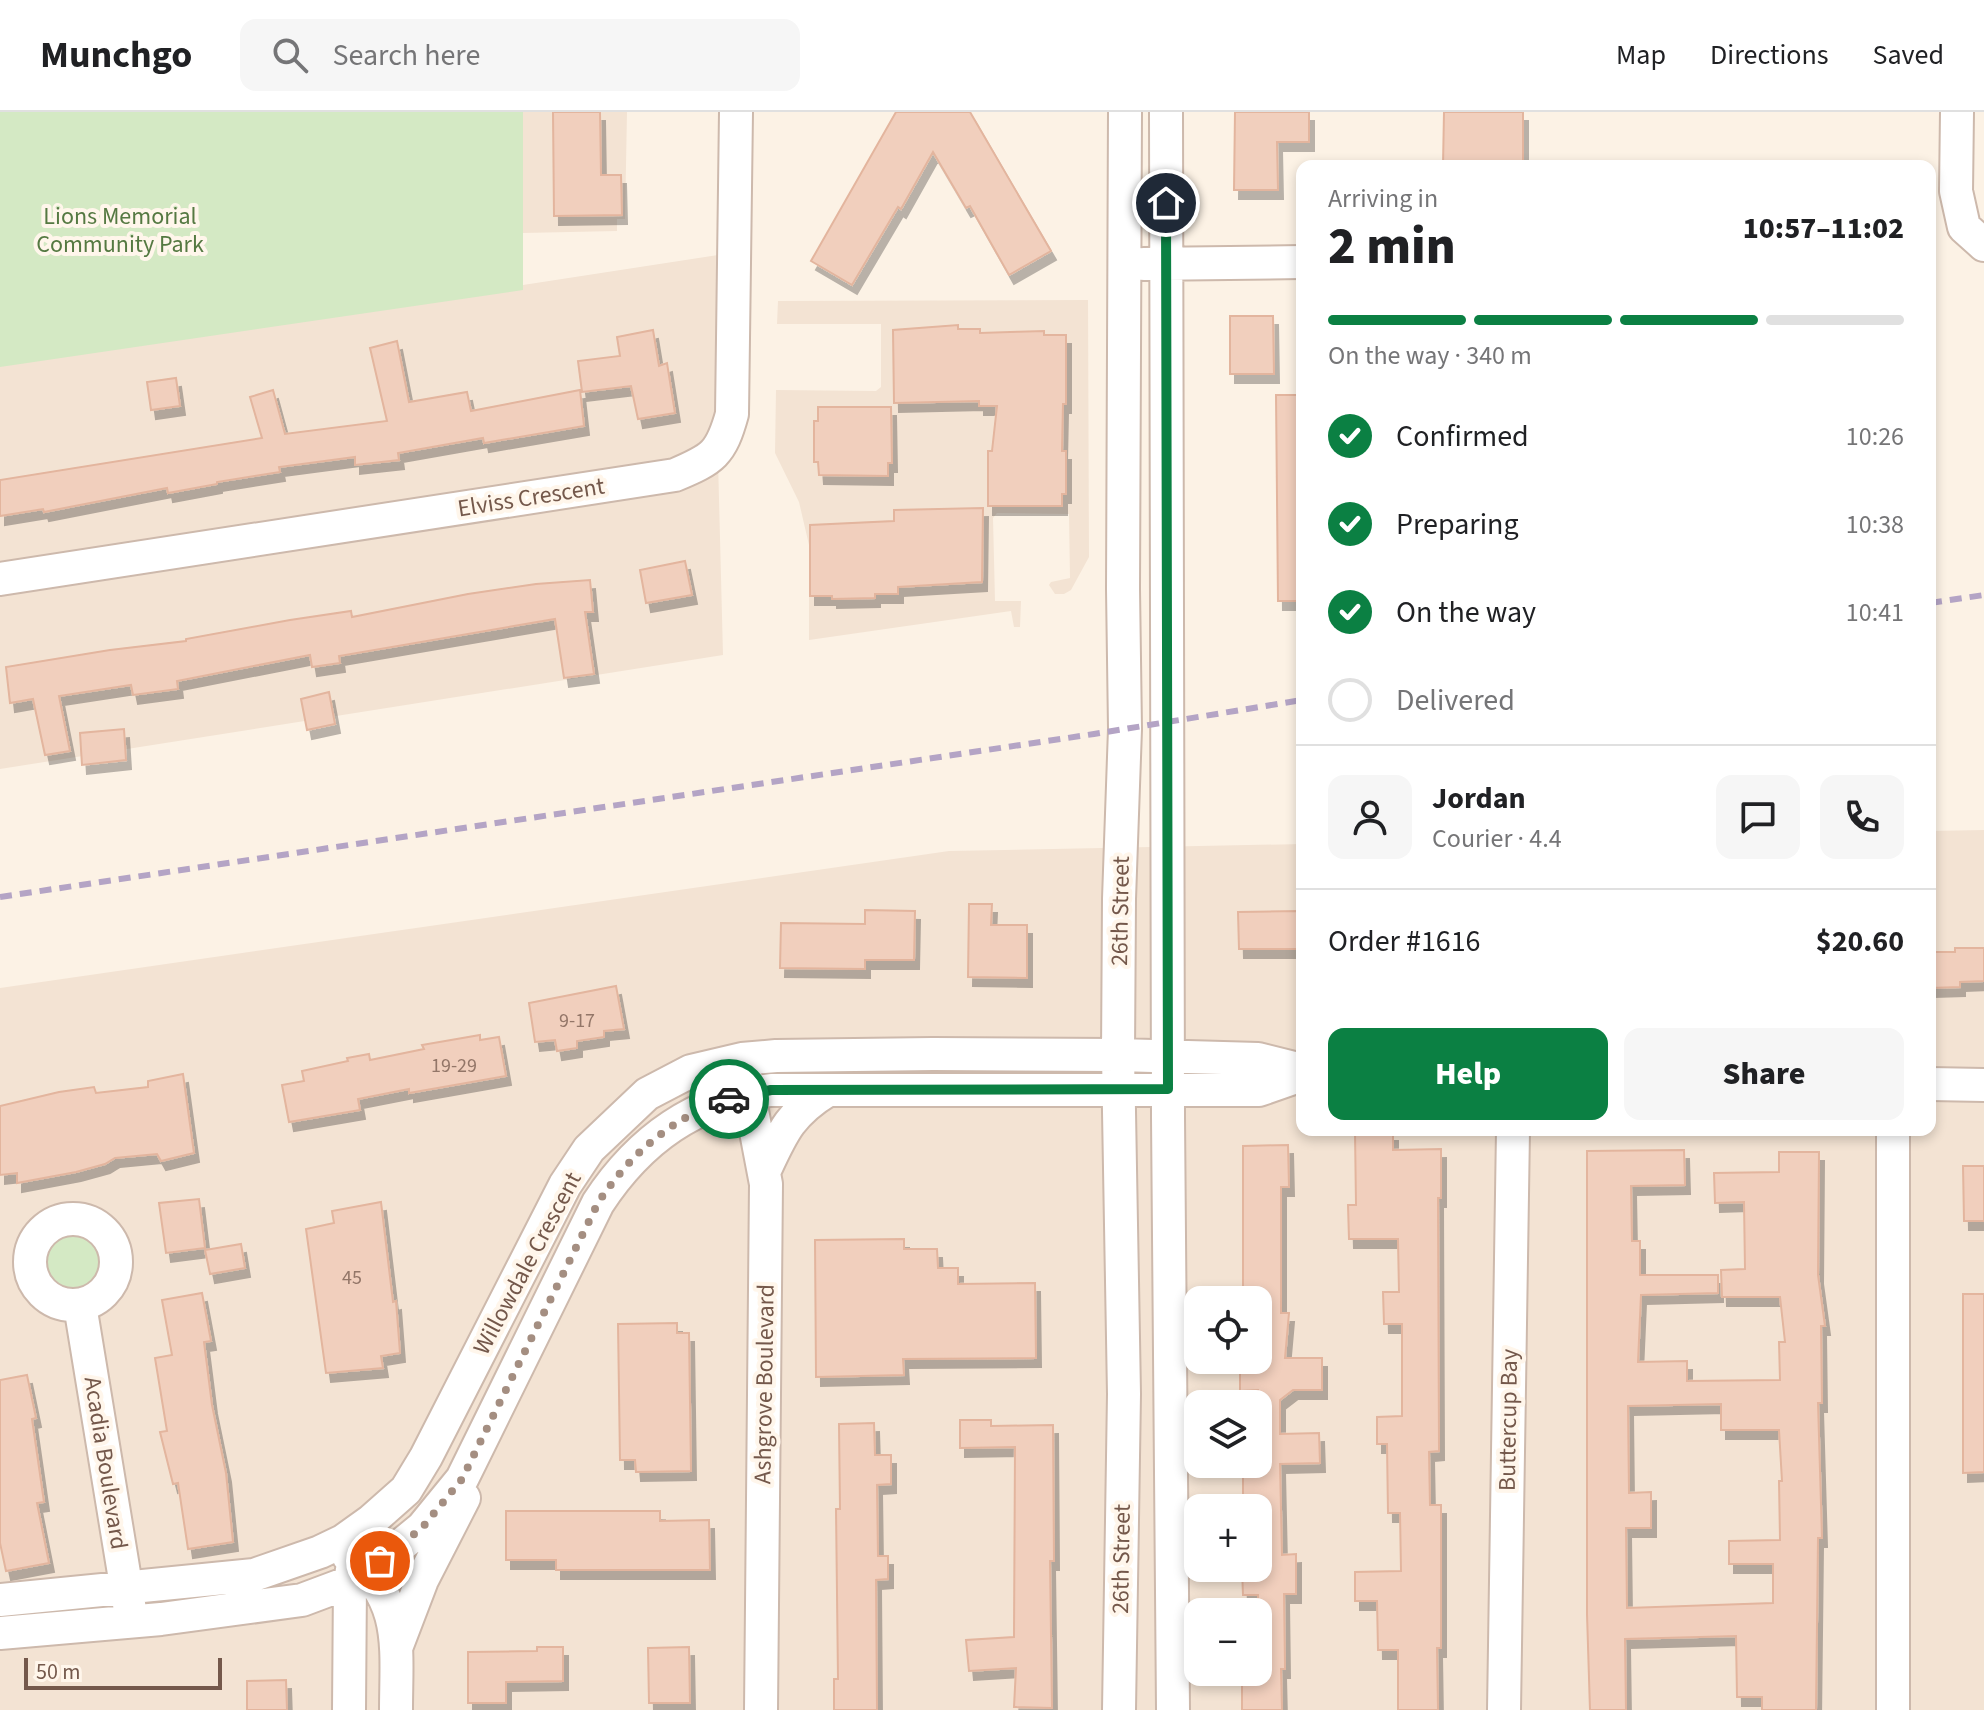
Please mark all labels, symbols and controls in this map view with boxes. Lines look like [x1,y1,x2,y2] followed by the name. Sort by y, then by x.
[240,19,800,91] search box
[40,28,192,82] text: Munchgo
[268,33,312,77] icon: search
[332,34,480,77] text: Search here
[1616,35,1666,75] text: Map
[1710,35,1829,75] text: Directions
[1873,35,1944,75] text: Saved
[1132,169,1200,237] pin
[1328,180,1438,217] text: Arriving in
[1144,181,1188,225] icon: home
[36,199,204,262] park label: Lions Memorial Community Park
[1743,207,1904,250] text: 10:57–11:02
[1328,210,1456,284] text: 2 min
[1328,337,1532,374] text: On the way · 340 m
[1328,414,1372,458] icon: check
[1396,415,1529,458] text: Confirmed
[1846,418,1904,455] text: 10:26
[455,469,607,526] street label: Elviss Crescent
[1328,502,1372,546] icon: check
[1396,503,1519,546] text: Preparing
[1846,506,1904,543] text: 10:38
[1328,590,1372,634] icon: check
[1396,591,1536,634] text: On the way
[1846,594,1904,631] text: 10:41
[1396,679,1515,722] text: Delivered
[1328,775,1412,859] button: person
[1716,775,1800,859] button: chat
[1820,775,1904,859] button: phone
[1432,777,1526,820] text: Jordan
[1432,820,1562,857] text: Courier · 4.4
[1102,856,1139,966] street label: 26th Street
[1328,920,1481,963] text: Order #1616
[1816,920,1904,963] text: $20.60
[559,1007,595,1035] house number: 9-17
[1328,1028,1608,1120] button: Help
[1624,1028,1904,1120] button: Share
[431,1052,477,1080] house number: 19-29
[689,1059,769,1139] courier
[707,1077,751,1121] icon: car
[464,1166,590,1361] street label: Willowdale Crescent
[342,1264,362,1292] house number: 45
[745,1284,784,1484] street label: Ashgrove Boulevard
[1184,1286,1272,1686] map controls
[1184,1286,1272,1374] button: locate
[1490,1349,1527,1491] street label: Buttercup Bay
[75,1374,136,1552] street label: Acadia Boulevard
[1184,1390,1272,1478] button: layers
[1184,1494,1272,1582] button: +
[1103,1504,1140,1614] street label: 26th Street
[346,1527,414,1595] pin
[358,1539,402,1583] icon: bag
[1184,1598,1272,1686] button: −
[24,1654,222,1690] scale bar
[36,1656,81,1688] text: 50 m

